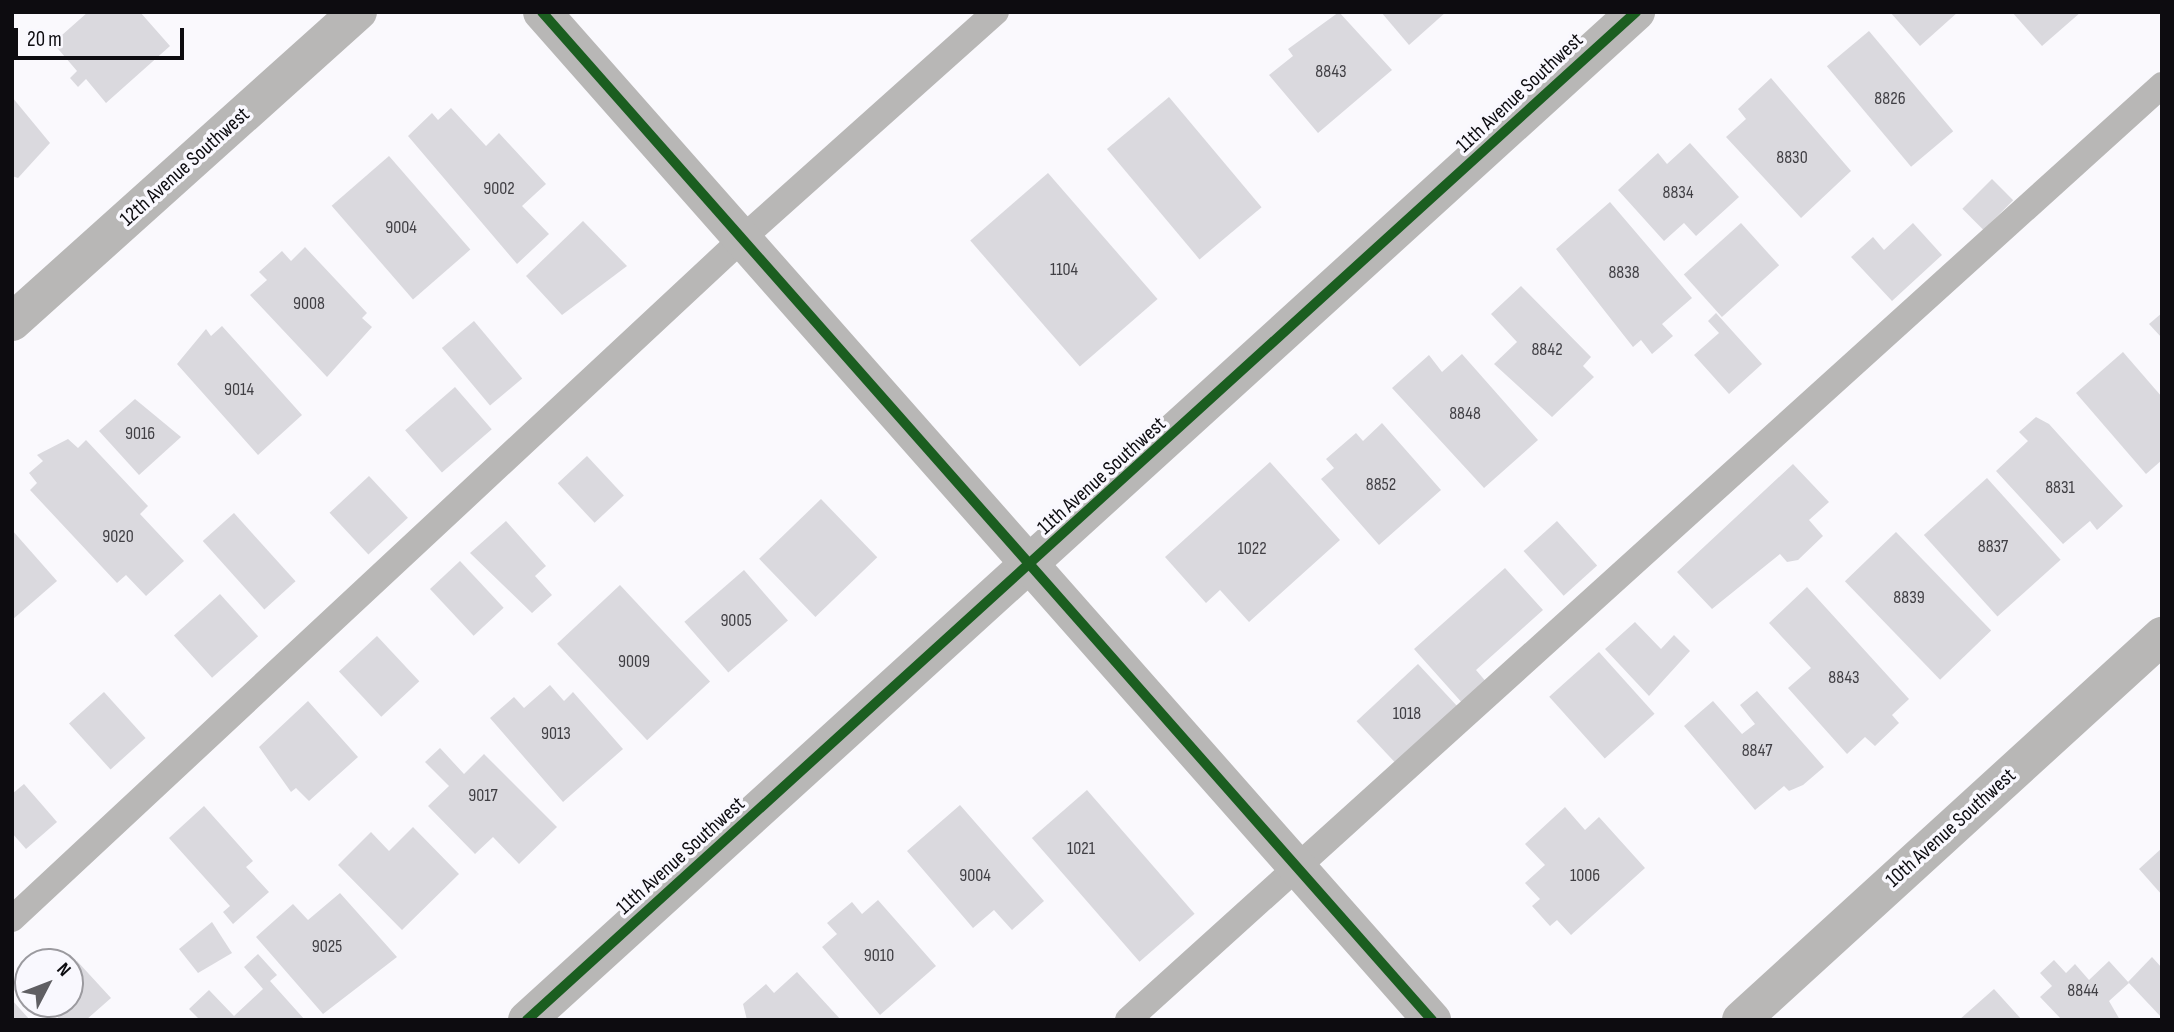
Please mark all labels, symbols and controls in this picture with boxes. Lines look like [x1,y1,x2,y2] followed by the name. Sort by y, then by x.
[18,14,187,58] scale bar
[27,27,62,52] text: 20 m
[1451,28,1589,158] street label: 11th Avenue Southwest
[1315,61,1347,83] house number: 8843
[1874,88,1906,110] house number: 8826
[115,102,255,232] street label: 12th Avenue Southwest
[1776,147,1808,169] house number: 8830
[483,178,515,200] house number: 9002
[1663,182,1693,204] house number: 8834
[385,217,417,239] house number: 9004
[1050,259,1078,281] house number: 1104
[1608,262,1640,284] house number: 8838
[293,293,325,315] house number: 9008
[1531,339,1563,361] house number: 8842
[224,379,254,401] house number: 9014
[1449,403,1481,425] house number: 8848
[1033,412,1171,540] street label: 11th Avenue Southwest
[125,423,155,445] house number: 9016
[1366,474,1396,496] house number: 8852
[2045,477,2075,499] house number: 8831
[102,526,134,548] house number: 9020
[1978,536,2008,558] house number: 8837
[1237,538,1267,560] house number: 1022
[1893,587,1925,609] house number: 8839
[720,610,752,632] house number: 9005
[618,651,650,673] house number: 9009
[1828,667,1860,689] house number: 8843
[1393,703,1421,725] house number: 1018
[541,723,571,745] house number: 9013
[1742,740,1772,762] house number: 8847
[1881,763,2021,893] street label: 10th Avenue Southwest
[468,785,498,807] house number: 9017
[612,792,750,920] street label: 11th Avenue Southwest
[1067,838,1095,860] house number: 1021
[959,865,991,887] house number: 9004
[1570,865,1600,887] house number: 1006
[312,936,342,958] house number: 9025
[864,945,894,967] house number: 9010
[14,948,84,1018] north arrow
[52,958,75,981] text: N
[2067,980,2099,1002] house number: 8844

